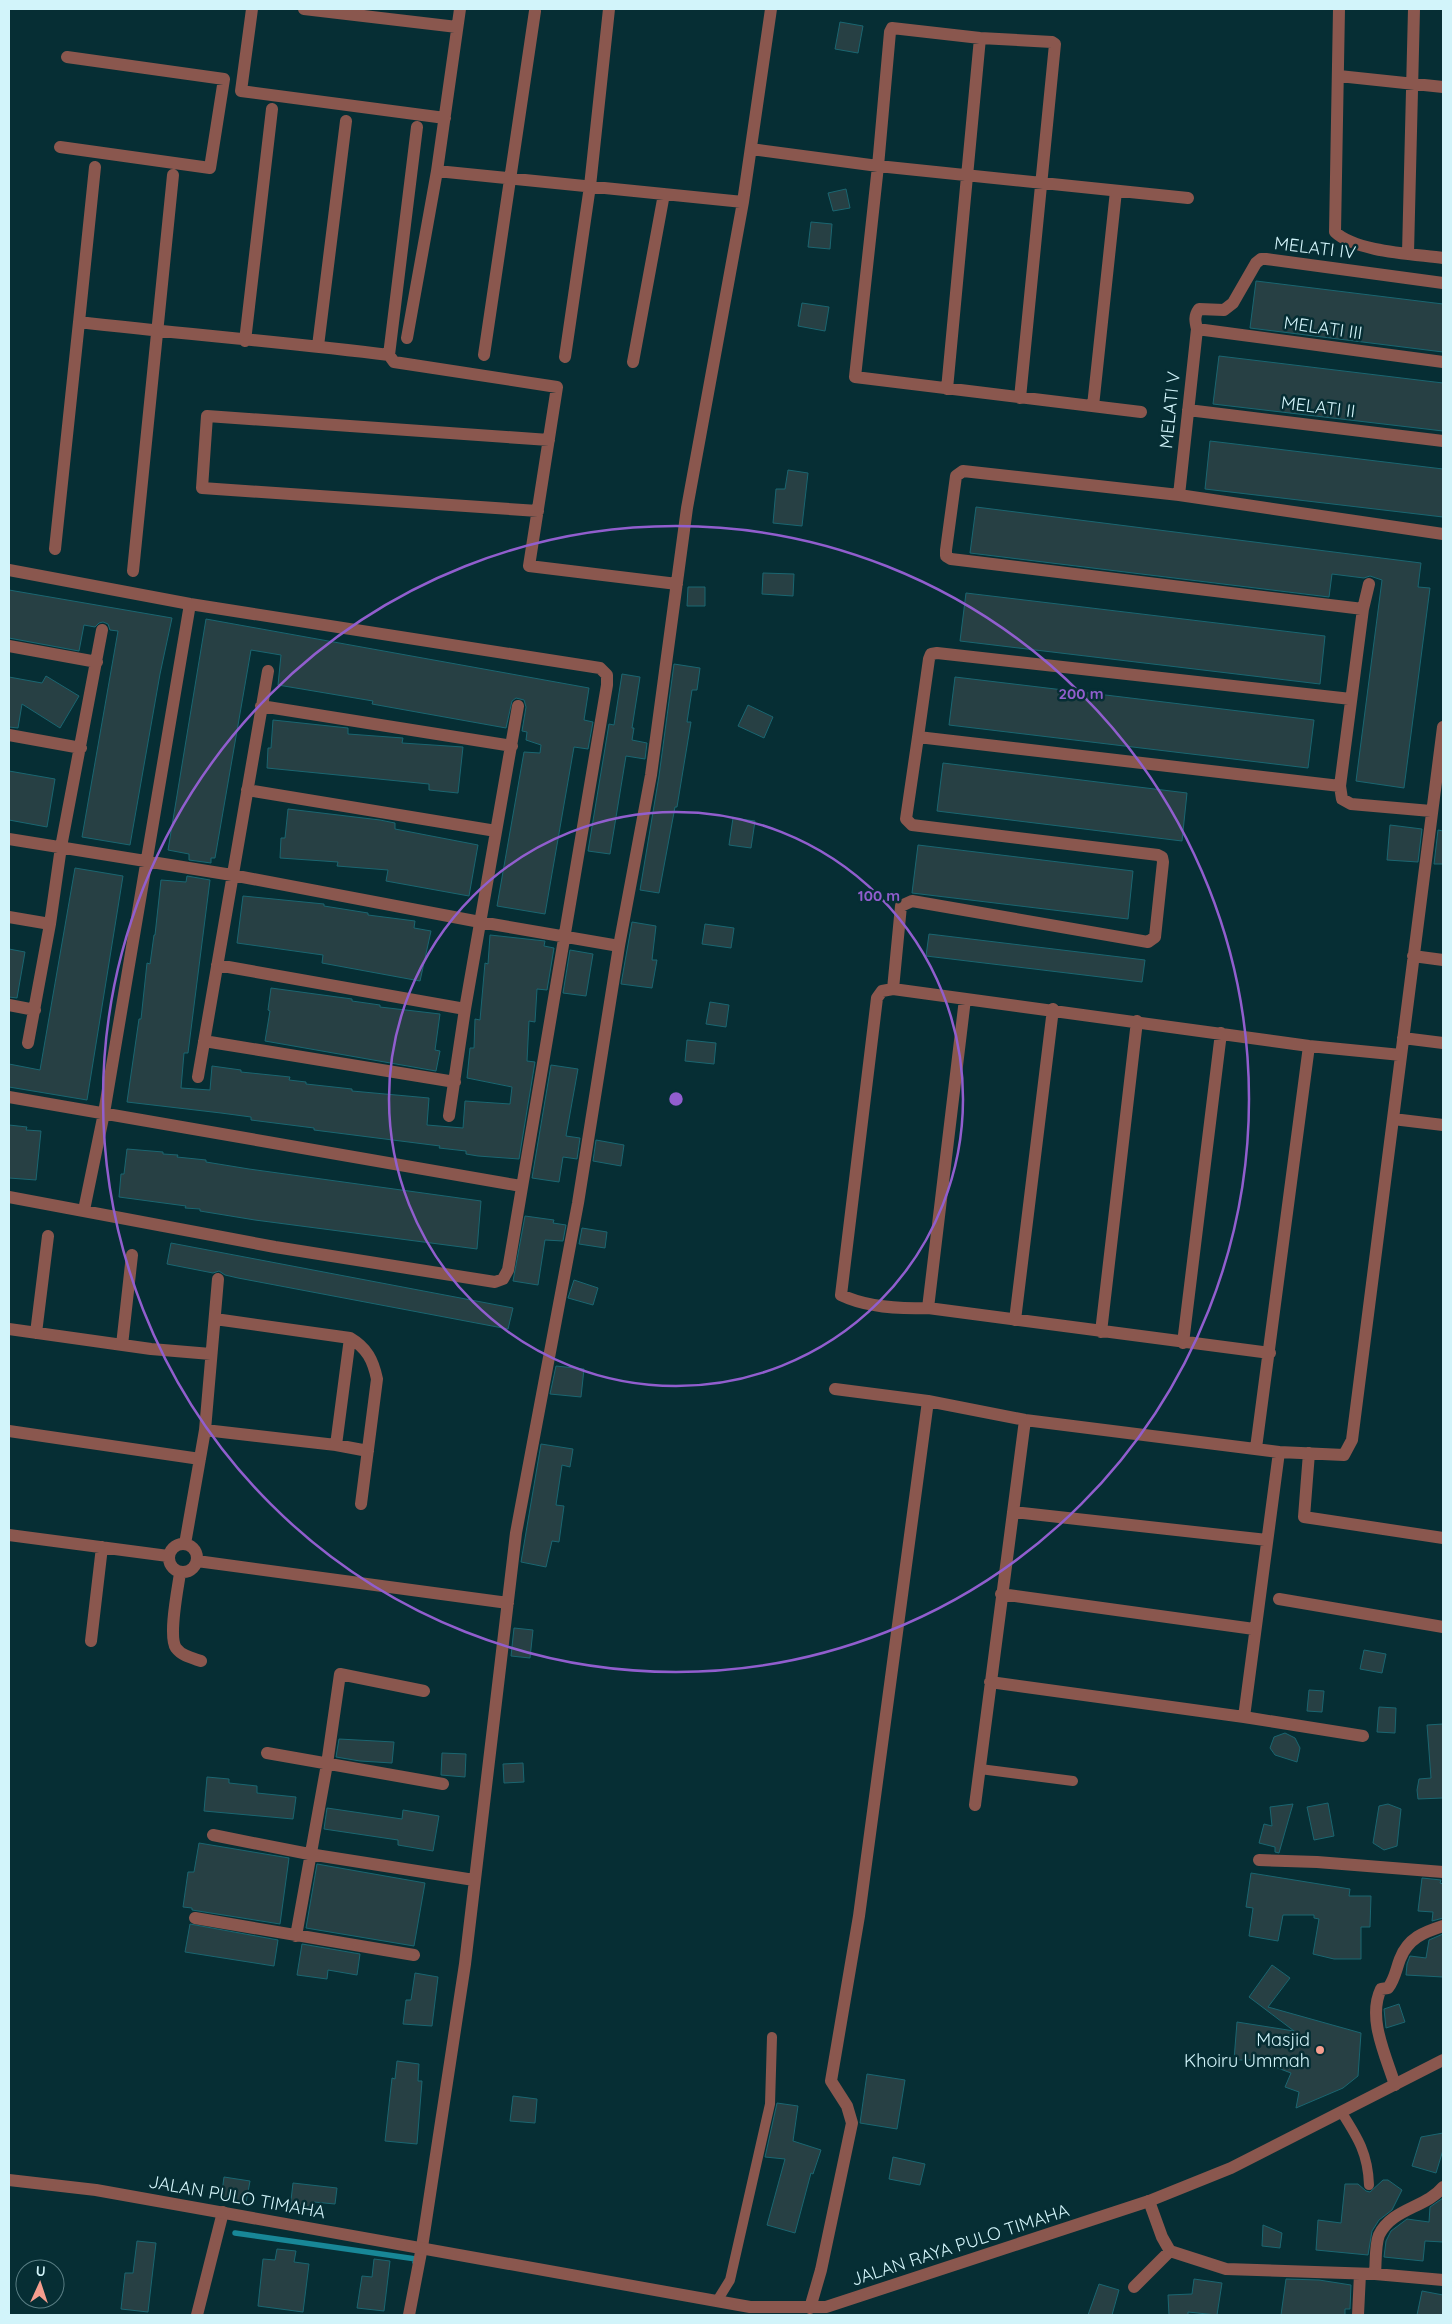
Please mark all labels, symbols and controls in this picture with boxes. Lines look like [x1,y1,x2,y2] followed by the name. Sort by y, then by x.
[1273,231,1357,264] street label: MELATI IV
[1282,311,1364,344] street label: MELATI III
[1154,370,1185,450] street label: MELATI V
[1280,391,1357,422] street label: MELATI II
[1059,684,1104,703] text: 200 m
[858,886,900,905] text: 100 m
[667,1090,685,1108] centre of rings
[1184,2028,1310,2072] place label: Masjid Khoiru Ummah
[1314,2044,1326,2056] marker: Masjid Khoiru Ummah
[147,2170,328,2223] street label: JALAN PULO TIMAHA
[848,2198,1072,2291] street label: JALAN RAYA PULO TIMAHA
[15,2259,65,2309] north arrow
[35,2262,46,2280] text: U

